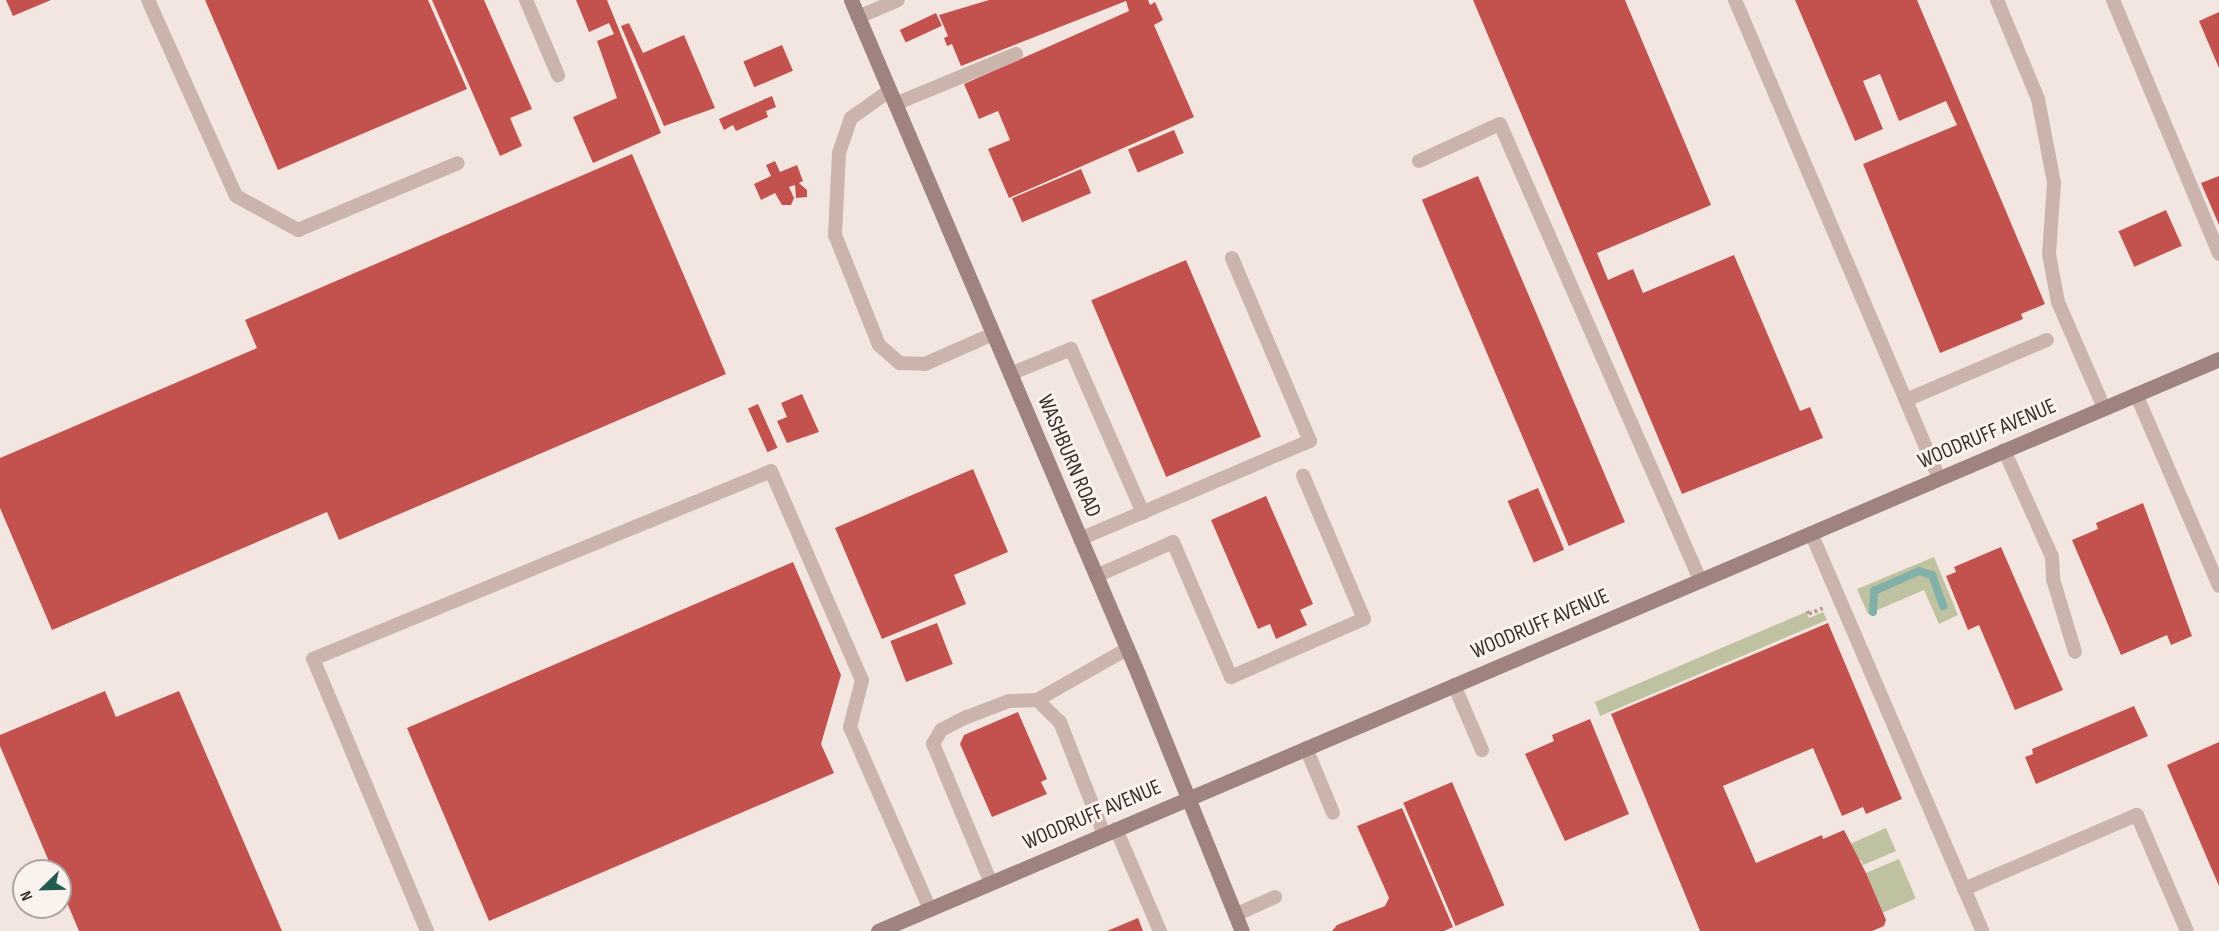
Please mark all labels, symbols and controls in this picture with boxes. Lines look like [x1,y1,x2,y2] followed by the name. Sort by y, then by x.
[1031,391,1107,521] street label: WASHBURN ROAD
[1914,393,2060,475] street label: WOODRUFF AVENUE
[1467,583,1613,665] street label: WOODRUFF AVENUE
[1019,774,1165,856] street label: WOODRUFF AVENUE
[12,859,72,919] north arrow
[16,888,37,903] text: N

